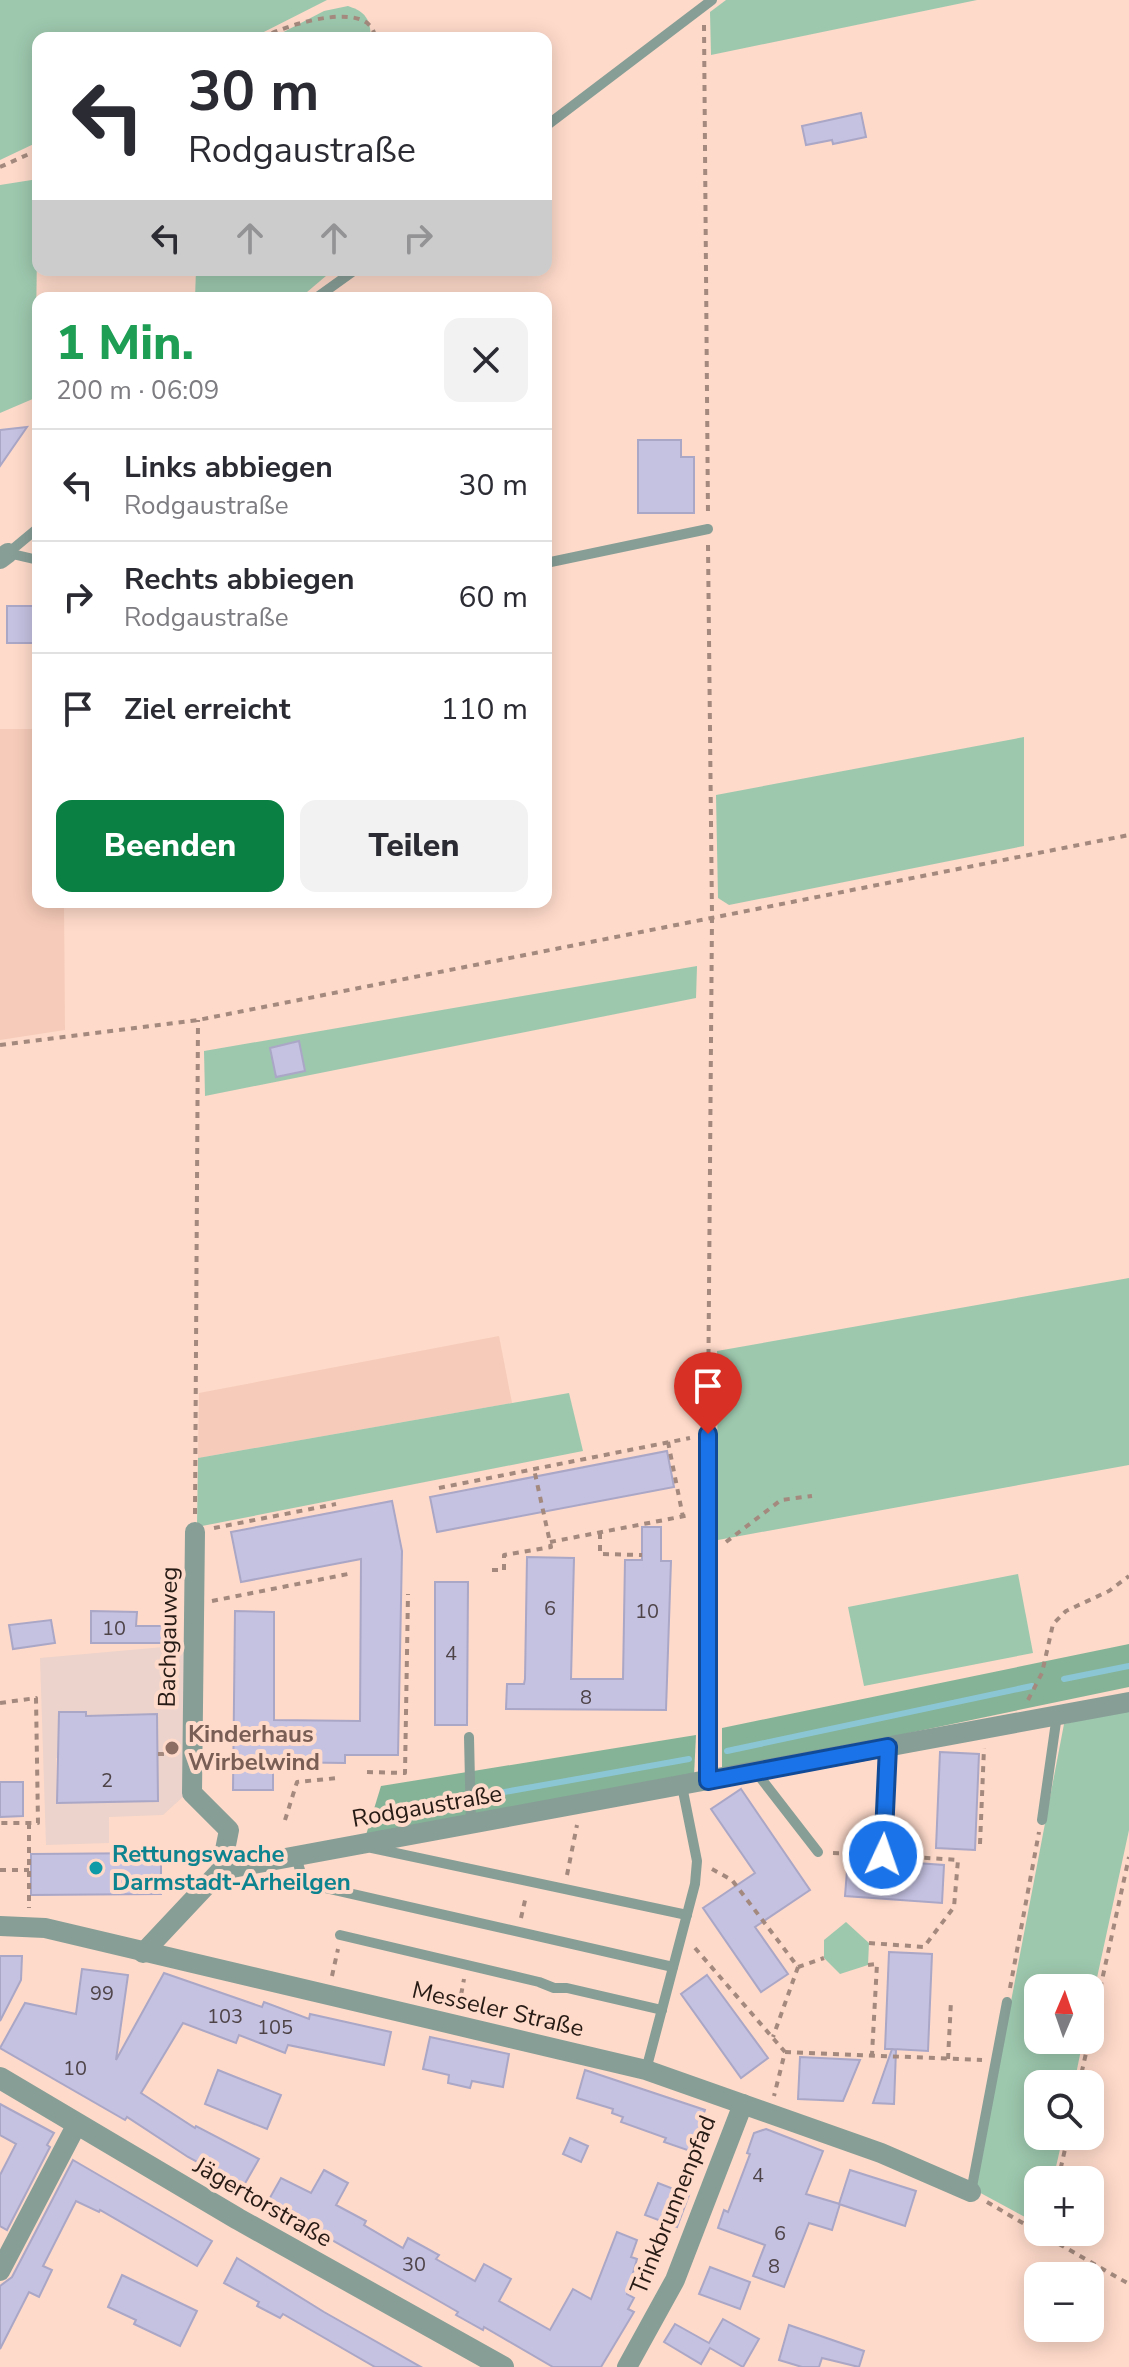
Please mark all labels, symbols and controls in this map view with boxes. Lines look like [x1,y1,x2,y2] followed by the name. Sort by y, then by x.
[188,53,319,130] text: 30 m
[56,64,160,168] icon: left
[188,126,416,175] text: Rodgaustraße
[144,216,188,260] icon: left
[228,216,272,260] icon: ahead
[312,216,356,260] icon: ahead
[396,216,440,260] icon: right
[56,310,194,376] text: 1 Min.
[444,318,528,402] button: close
[56,373,219,408] text: 200 m · 06:09
[124,447,333,488] text: Links abbiegen
[56,463,100,507] icon: left
[459,465,528,506] text: 30 m
[124,488,289,523] text: Rodgaustraße
[124,559,355,600] text: Rechts abbiegen
[56,575,100,619] icon: right
[459,577,528,618] text: 60 m
[124,600,289,635] text: Rodgaustraße
[56,687,100,731] icon: arrive
[124,689,290,730] text: Ziel erreicht
[441,689,528,730] text: 110 m
[56,800,284,892] button: Beenden
[300,800,528,892] button: Teilen
[674,1352,742,1434] pin
[686,1364,730,1408] icon: arrive
[151,1566,185,1708] street label: Bachgauweg
[544,1595,556,1622] house number: 6
[635,1598,659,1625] house number: 10
[102,1615,126,1642] house number: 10
[445,1640,457,1667] house number: 4
[580,1684,592,1711] house number: 8
[188,1718,320,1778] place label: Kinderhaus Wirbelwind
[163,1739,181,1757] marker: Kinderhaus Wirbelwind
[101,1767,113,1794] house number: 2
[349,1777,505,1835] street label: Rodgaustraße
[841,1813,925,1897] position arrow
[112,1838,351,1898] place label: Rettungswache Darmstadt-Arheilgen
[87,1859,105,1877] marker: Rettungswache Darmstadt-Arheilgen
[409,1974,587,2044] street label: Messeler Straße
[1024,1974,1104,2054] north arrow
[1024,1974,1104,2342] map controls
[90,1980,114,2007] house number: 99
[207,2003,243,2030] house number: 103
[257,2014,293,2041] house number: 105
[63,2055,87,2082] house number: 10
[1024,2070,1104,2150] button: search
[622,2111,724,2299] street label: Trinkbrunnenpfad
[187,2149,338,2255] street label: Jägertorstraße
[752,2162,764,2189] house number: 4
[1024,2166,1104,2246] button: +
[774,2220,786,2247] house number: 6
[402,2251,426,2278] house number: 30
[768,2253,780,2280] house number: 8
[1024,2262,1104,2342] button: −

